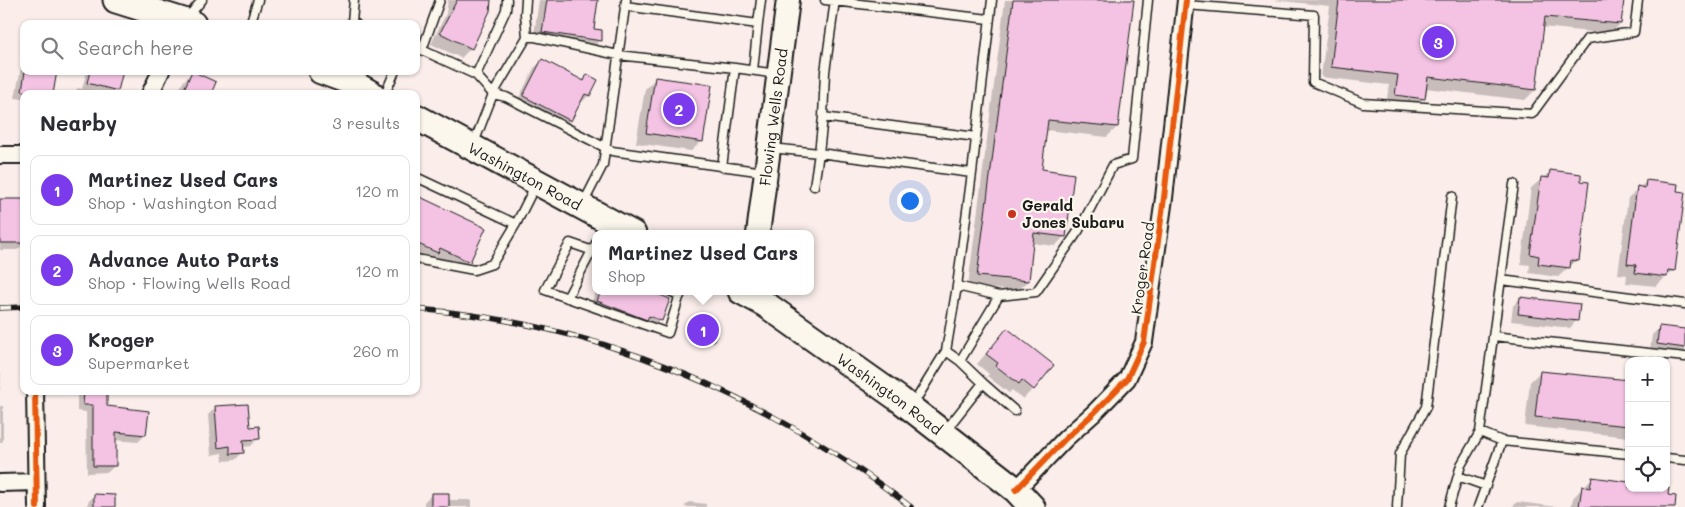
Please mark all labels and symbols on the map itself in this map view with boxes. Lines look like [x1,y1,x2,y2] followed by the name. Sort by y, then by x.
[1422,23,1454,61] pin: 3
[754,47,792,187] street label: Flowing Wells Road
[663,90,695,128] pin: 2
[465,137,585,215] street label: Washington Road
[897,188,923,214] your location
[1022,195,1125,232] place label: Gerald Jones Subaru
[1006,208,1018,220] marker: Gerald Jones Subaru
[1126,220,1158,316] street label: Kroger Road
[687,311,719,349] pin: 1
[833,348,947,439] street label: Washington Road

